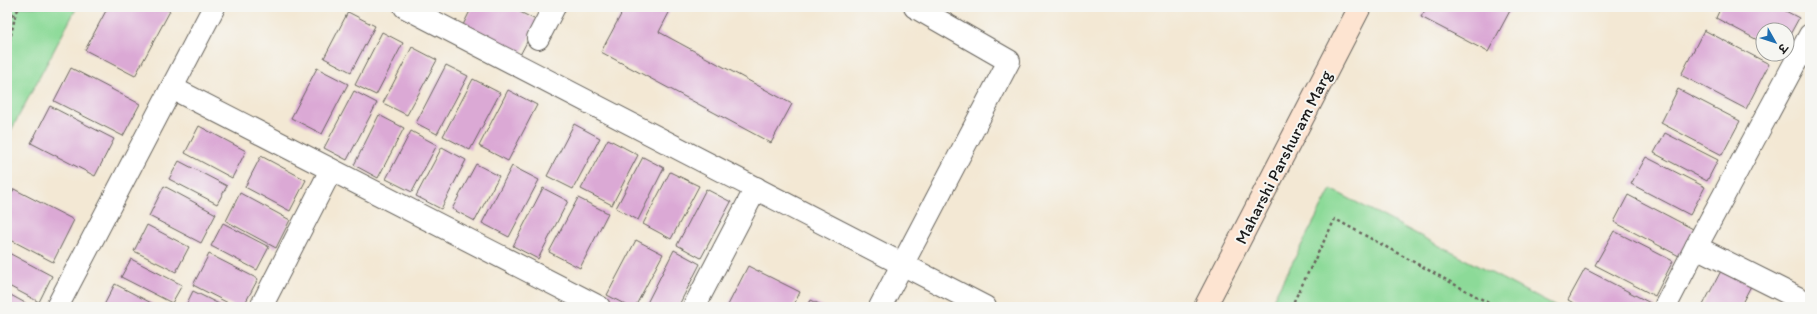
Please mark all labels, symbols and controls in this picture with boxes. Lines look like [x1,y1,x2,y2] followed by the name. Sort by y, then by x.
[1755,22,1795,62] north arrow
[1774,40,1790,56] text: उ
[1230,66,1336,247] street label: Maharshi Parshuram Marg

